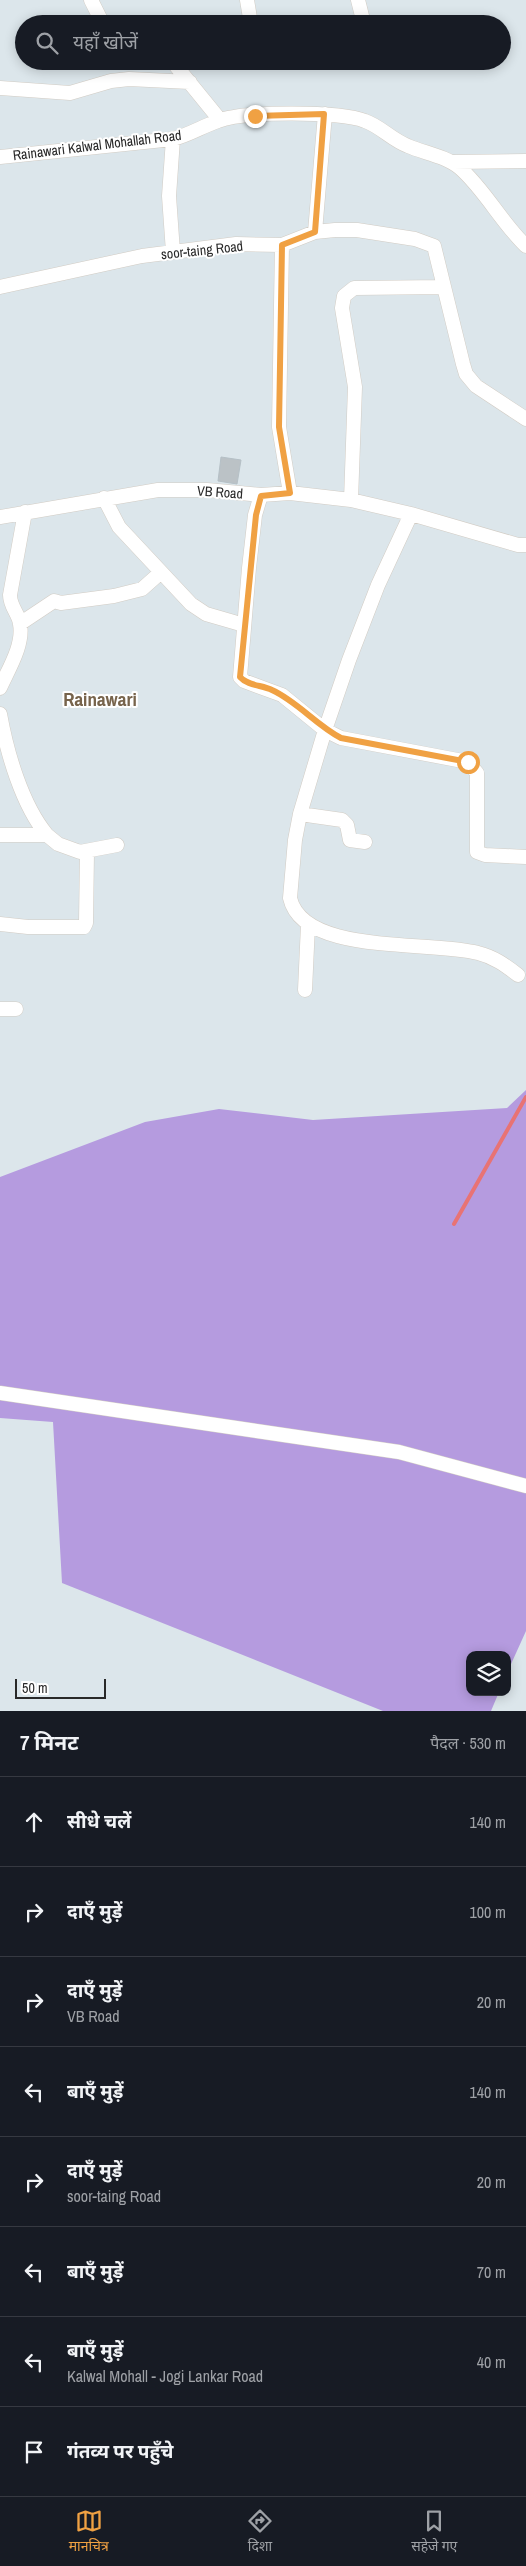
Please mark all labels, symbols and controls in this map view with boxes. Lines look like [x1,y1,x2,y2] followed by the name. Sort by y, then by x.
[15,15,511,70] search box
[33,29,61,57] icon: search
[73,29,138,55] text: यहाँ खोजें
[244,105,267,128] route end
[12,126,182,164] street label: Rainawari Kalwal Mohallah Road
[160,237,244,263] street label: soor-taing Road
[196,481,244,503] street label: VB Road
[63,686,137,712] district label: Rainawari
[457,751,480,774] route start
[466,1651,511,1696] map controls
[466,1651,511,1696] button: layers
[15,1676,106,1699] scale bar
[22,1679,48,1697] text: 50 m
[20,1728,78,1757] text: 7 मिनट
[430,1732,506,1754] text: पैदल · 530 m
[20,1808,48,1836] icon: ahead
[67,1808,131,1834] text: सीधे चलें
[470,1811,506,1833] text: 140 m
[20,1898,48,1926] icon: right
[67,1898,122,1924] text: दाएँ मुड़ें
[470,1901,506,1923] text: 100 m
[67,1977,122,2003] text: दाएँ मुड़ें
[20,1988,48,2016] icon: right
[477,1991,506,2013] text: 20 m
[67,2005,120,2027] text: VB Road
[20,2078,48,2106] icon: left
[67,2078,123,2104] text: बाएँ मुड़ें
[470,2081,506,2103] text: 140 m
[67,2157,122,2183] text: दाएँ मुड़ें
[20,2168,48,2196] icon: right
[477,2171,506,2193] text: 20 m
[67,2185,161,2207] text: soor-taing Road
[20,2258,48,2286] icon: left
[67,2258,123,2284] text: बाएँ मुड़ें
[477,2261,506,2283] text: 70 m
[67,2337,123,2363] text: बाएँ मुड़ें
[20,2348,48,2376] icon: left
[477,2351,506,2373] text: 40 m
[67,2365,263,2387] text: Kalwal Mohall - Jogi Lankar Road
[20,2438,48,2466] icon: arrive
[67,2438,173,2464] text: गंतव्य पर पहुँचे
[69,2507,109,2557] tab: मानचित्र
[246,2507,274,2557] tab: दिशा
[411,2507,457,2557] tab: सहेजे गए

